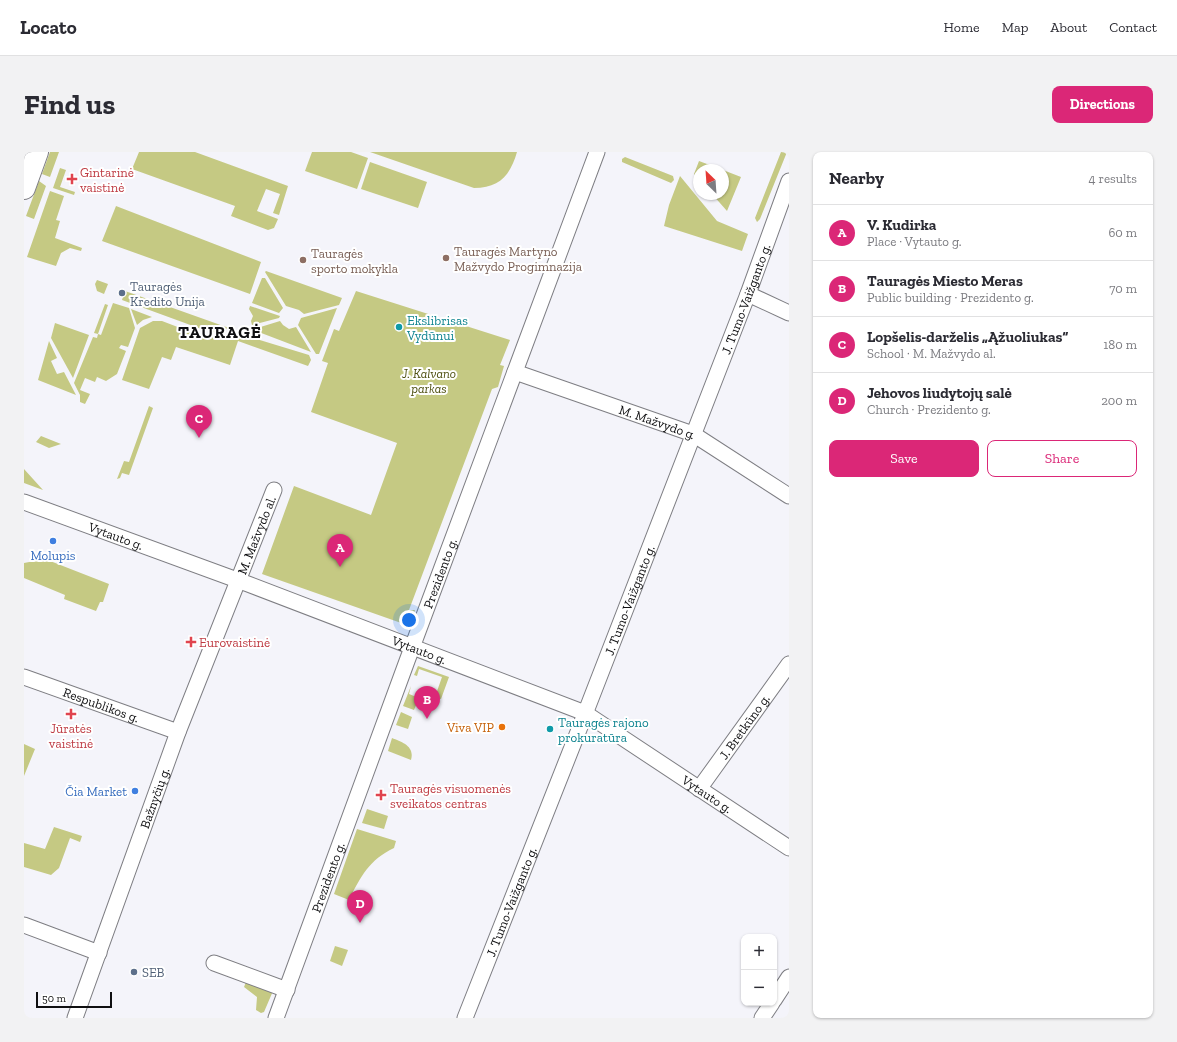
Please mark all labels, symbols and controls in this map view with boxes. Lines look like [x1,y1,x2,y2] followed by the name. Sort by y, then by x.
[20,16,77,39] text: Locato
[944,19,980,36] text: Home
[1002,19,1028,36] text: Map
[1050,19,1087,36] text: About
[1109,19,1157,36] text: Contact
[1052,86,1153,123] button: Directions
[24,88,115,121] text: Find us
[693,164,729,200] north arrow
[80,165,134,195] place label: Gintarinė vaistinė
[829,168,884,188] text: Nearby
[1089,171,1137,186] text: 4 results
[67,174,77,184] marker: Gintarinė vaistinė
[867,216,936,234] text: V. Kudirka
[838,225,846,240] text: A
[1108,225,1137,240] text: 60 m
[867,234,962,249] text: Place · Vytauto g.
[718,242,774,356] street label: J. Tumo-Vaižganto g.
[454,244,583,275] place label: Tauragės Martyno Mažvydo Progimnazija
[311,246,399,276] place label: Tauragės sporto mokykla
[441,253,451,263] marker: Tauragės Martyno Mažvydo Progimnazija
[298,255,308,265] marker: Tauragės sporto mokykla
[867,272,1023,290] text: Tauragės Miesto Meras
[130,279,206,310] place label: Tauragės Kredito Unija
[838,281,846,296] text: B
[1109,281,1137,296] text: 70 m
[117,288,127,298] marker: Tauragės Kredito Unija
[867,290,1034,305] text: Public building · Prezidento g.
[406,313,468,343] place label: Ekslibrisas Vydūnui
[178,322,262,342] district label: TAURAGĖ
[394,322,404,332] marker: Ekslibrisas Vydūnui
[867,328,1068,346] text: Lopšelis-darželis „Ąžuoliukas“
[838,337,846,352] text: C
[1103,337,1137,352] text: 180 m
[867,346,996,361] text: School · M. Mažvydo al.
[401,366,456,396] park label: J. Kalvano parkas
[867,384,1012,402] text: Jehovos liudytojų salė
[837,393,847,408] text: D
[1101,393,1137,408] text: 200 m
[617,402,699,442] street label: M. Mažvydo g.
[867,402,991,417] text: Church · Prezidento g.
[186,405,212,438] pin: C
[829,440,979,477] button: Save
[987,440,1137,477] button: Share
[234,494,279,577] street label: M. Mažvydo al.
[86,519,145,553] street label: Vytauto g.
[327,534,353,567] pin: A
[48,536,58,546] marker: Molupis
[420,536,460,610] street label: Prezidento g.
[602,543,658,657] street label: J. Tumo-Vaižganto g.
[30,548,76,563] place label: Molupis
[399,610,419,630] your location
[389,633,448,667] street label: Vytauto g.
[199,635,270,650] place label: Eurovaistinė
[186,637,196,647] marker: Eurovaistinė
[61,685,141,726] street label: Respublikos g.
[414,686,440,719] pin: B
[716,691,773,762] street label: J. Bretkūno g.
[66,709,76,719] marker: Jūratės vaistinė
[558,715,649,745] place label: Tauragės rajono prokuratūra
[446,720,495,735] place label: Viva VIP
[49,721,93,751] place label: Jūratės vaistinė
[497,722,507,732] marker: Viva VIP
[545,724,555,734] marker: Tauragės rajono prokuratūra
[137,766,173,830] street label: Bažnyčių g.
[678,772,735,816] street label: Vytauto g.
[390,781,511,811] place label: Tauragės visuomenės sveikatos centras
[65,784,127,799] place label: Čia Market
[130,786,140,796] marker: Čia Market
[375,789,387,801] marker: Tauragės visuomenės sveikatos centras
[308,840,348,914] street label: Prezidento g.
[483,845,540,959] street label: J. Tumo-Vaižganto g.
[347,890,373,923] pin: D
[741,934,777,1006] map controls
[741,934,777,970] button: +
[142,965,165,980] place label: SEB
[129,967,139,977] marker: SEB
[741,970,777,1006] button: −
[36,990,112,1009] scale bar
[42,992,66,1005] text: 50 m

